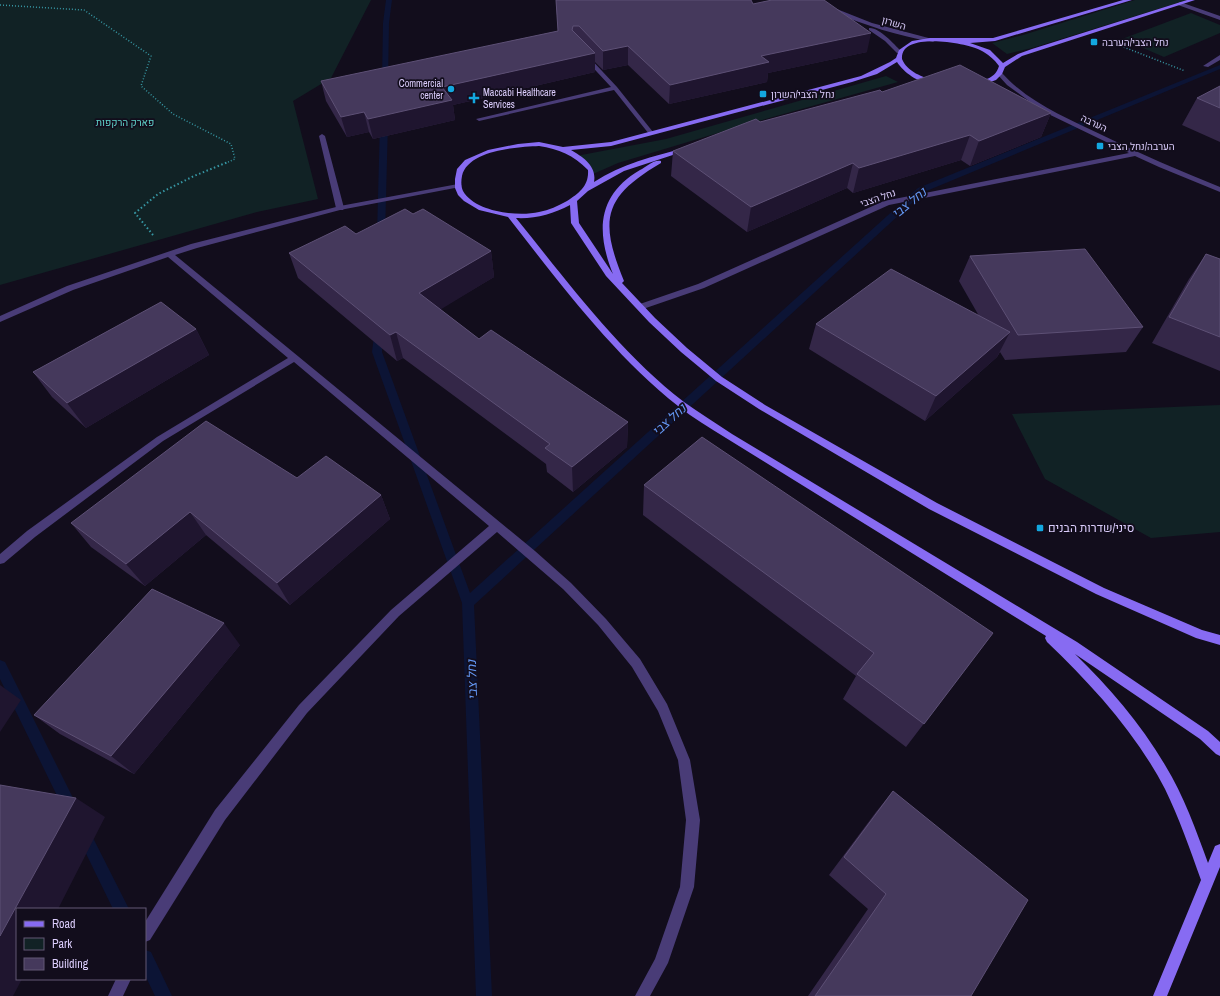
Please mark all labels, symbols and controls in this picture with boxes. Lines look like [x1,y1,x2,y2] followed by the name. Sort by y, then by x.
[880,13,908,33] street label: השרון
[1102,36,1169,49] place label: נחל הצבי/הערבה
[1089,37,1099,47] marker: נחל הצבי/הערבה
[399,77,443,102] place label: Commercial center
[446,84,456,94] marker: Commercial center
[483,86,556,111] place label: Maccabi Healthcare Services
[771,88,835,101] place label: נחל הצבי/השרון
[758,89,768,99] marker: נחל הצבי/השרון
[468,92,480,104] marker: Maccabi Healthcare Services
[1079,111,1109,135] street label: הערבה
[96,116,154,129] park label: פארק הרקפות
[1108,140,1175,153] place label: הערבה/נחל הצבי
[1095,141,1105,151] marker: הערבה/נחל הצבי
[888,183,931,222] water label: נחל צבי
[859,186,897,210] street label: נחל הצבי
[648,399,691,440] water label: נחל צבי
[1048,520,1134,536] place label: סיני/שדרות הבנים
[1035,523,1045,533] marker: סיני/שדרות הבנים
[463,658,481,700] water label: נחל צבי
[16,908,146,980] legend
[52,916,76,932] text: Road
[52,936,72,952] text: Park
[52,956,89,972] text: Building

